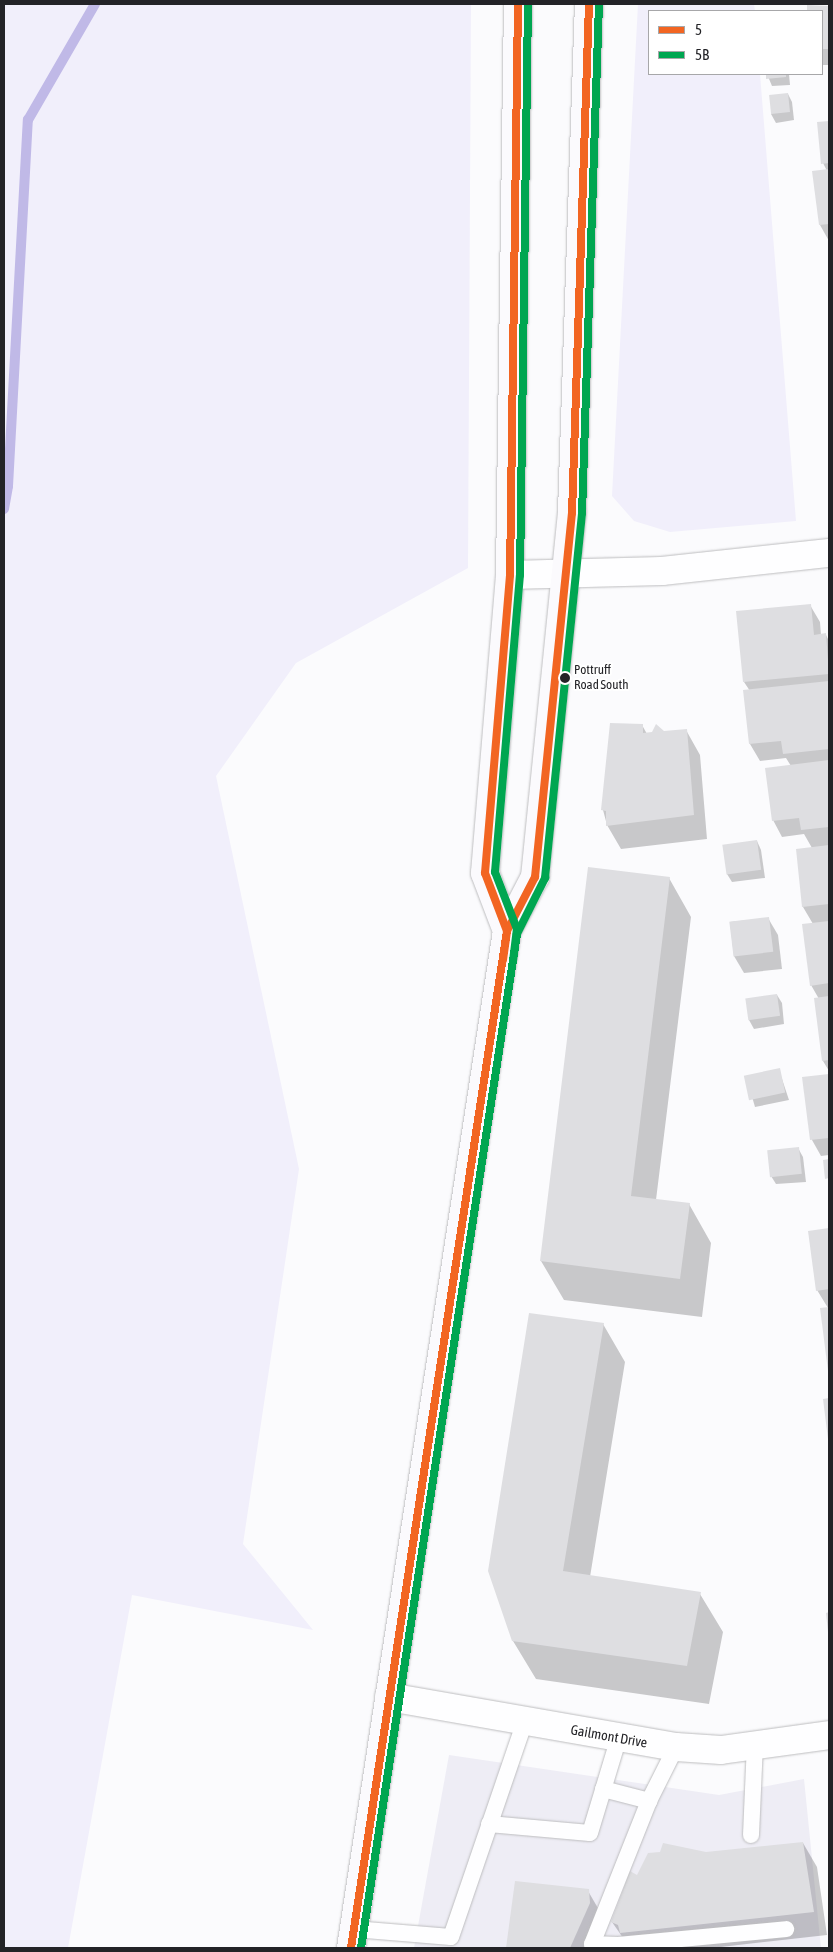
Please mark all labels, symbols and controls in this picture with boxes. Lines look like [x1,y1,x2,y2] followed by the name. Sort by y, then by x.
[648,10,823,75] legend
[695,21,702,38] text: 5
[695,46,709,63] text: 5B
[574,663,628,694] place label: Pottruff Road South
[560,673,570,683] marker: Pottruff Road South
[569,1721,649,1751] street label: Gailmont Drive

